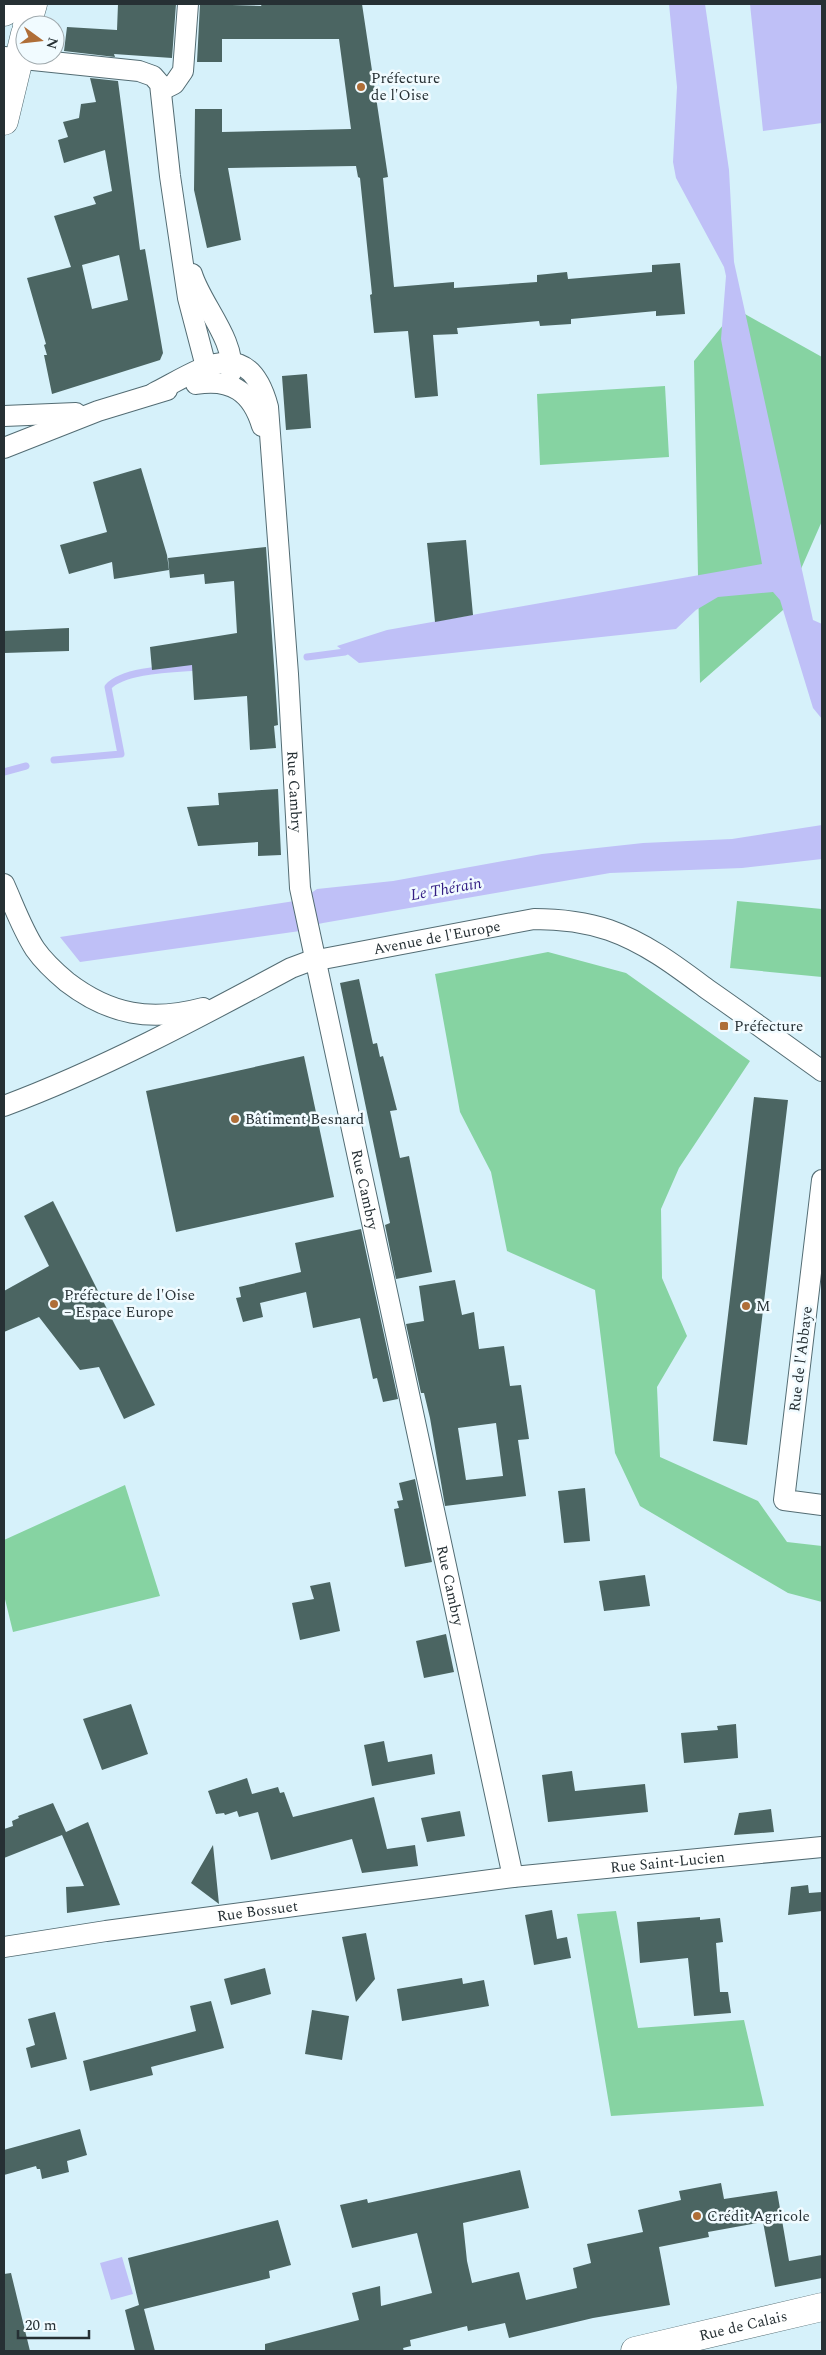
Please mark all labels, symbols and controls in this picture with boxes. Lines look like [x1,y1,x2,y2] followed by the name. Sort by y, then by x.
[15,15,65,65] north arrow
[40,35,64,51] text: N
[371,67,440,107] place label: Préfecture de l'Oise
[355,81,367,93] marker: Préfecture de l'Oise
[281,750,308,834] street label: Rue Cambry
[408,871,484,907] water label: Le Thérain
[371,914,502,961] street label: Avenue de l'Europe
[734,1015,803,1038] place label: Préfecture
[718,1020,730,1032] marker: Préfecture
[245,1108,364,1131] place label: Bâtiment Besnard
[229,1113,241,1125] marker: Bâtiment Besnard
[345,1147,385,1233] street label: Rue Cambry
[64,1284,195,1324] place label: Préfecture de l'Oise – Espace Europe
[756,1295,770,1318] place label: M
[48,1298,60,1310] marker: Préfecture de l'Oise – Espace Europe
[740,1300,752,1312] marker: M
[783,1305,819,1413] street label: Rue de l'Abbaye
[430,1543,470,1629] street label: Rue Cambry
[609,1845,726,1879] street label: Rue Saint-Lucien
[216,1894,299,1928] street label: Rue Bossuet
[707,2205,810,2228] place label: Crédit Agricole
[691,2210,703,2222] marker: Crédit Agricole
[697,2304,789,2347] street label: Rue de Calais
[18,2308,89,2340] scale bar
[25,2314,57,2337] text: 20 m

